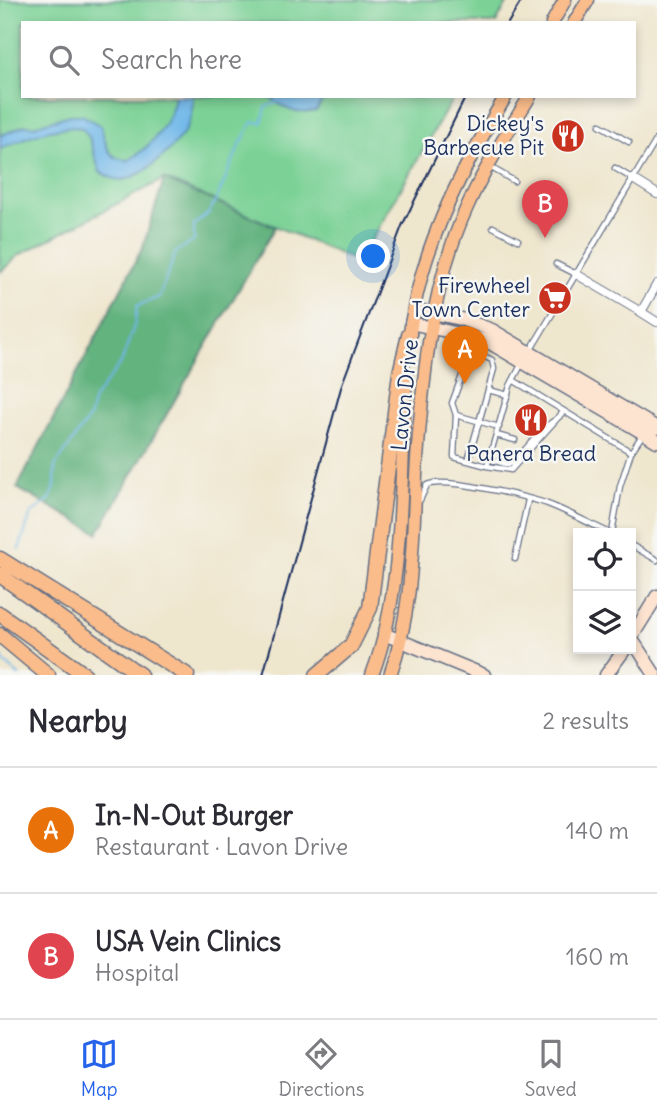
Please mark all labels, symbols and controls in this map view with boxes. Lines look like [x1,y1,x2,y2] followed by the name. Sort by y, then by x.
[21,21,636,98] search box
[45,41,83,79] icon: search
[101,43,242,76] text: Search here
[423,110,544,161] place label: Dickey's Barbecue Pit
[549,117,587,155] restaurant icon: Dickey's Barbecue Pit
[522,180,568,238] pin: B
[356,239,390,273] your location
[412,272,530,323] place label: Firewheel Town Center
[536,279,574,317] supermarket icon: Firewheel Town Center
[442,326,488,384] pin: A
[385,338,424,452] street label: Lavon Drive
[512,401,550,439] restaurant icon: Panera Bread
[466,440,596,467] place label: Panera Bread
[573,528,636,654] map controls
[573,528,636,591] button: locate
[573,591,636,654] button: layers
[28,702,128,740] text: Nearby
[543,706,629,735] text: 2 results
[95,799,293,832] text: In-N-Out Burger
[44,816,58,845] text: A
[566,816,629,845] text: 140 m
[95,832,348,861] text: Restaurant · Lavon Drive
[95,925,281,958] text: USA Vein Clinics
[43,942,59,971] text: B
[566,942,629,971] text: 160 m
[95,958,179,987] text: Hospital
[80,1035,118,1101] tab: Map
[279,1035,364,1101] tab: Directions
[525,1035,577,1101] tab: Saved

